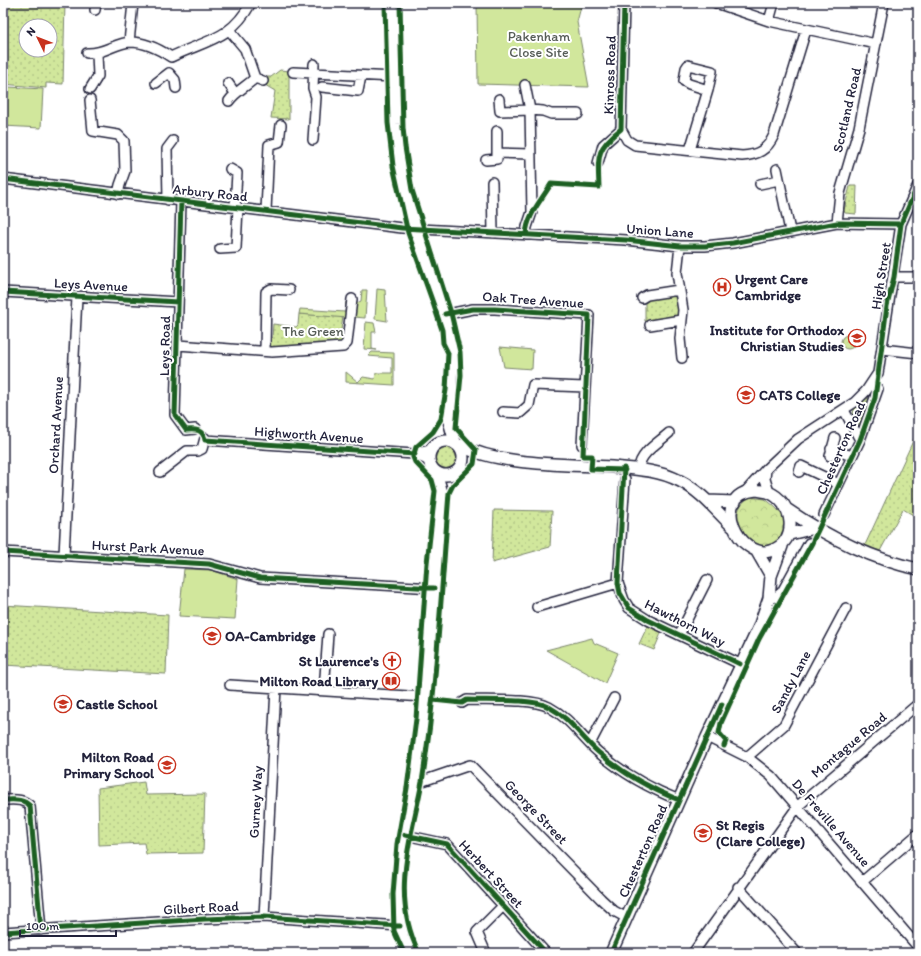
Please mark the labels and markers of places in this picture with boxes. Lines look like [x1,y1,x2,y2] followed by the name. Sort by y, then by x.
[735,271,808,304] place label: Urgent Care Cambridge
[712,277,732,297] hospital icon: Urgent Care Cambridge
[710,322,845,355] place label: Institute for Orthodox Christian Studies
[847,328,867,348] school or university icon: Institute for Orthodox Christian Studies
[736,385,756,405] school or university icon: CATS College
[759,387,841,404] place label: CATS College
[202,626,222,646] school or university icon: OA-Cambridge
[225,628,316,645] place label: OA-Cambridge
[382,651,402,671] church icon: St Laurence's
[299,653,379,670] place label: St Laurence's
[381,671,401,691] library icon: Milton Road Library
[259,673,378,690] place label: Milton Road Library
[53,694,73,714] school or university icon: Castle School
[76,696,158,713] place label: Castle School
[64,749,155,782] place label: Milton Road Primary School
[157,755,177,775] school or university icon: Milton Road Primary School
[716,817,805,850] place label: St Regis (Clare College)
[693,823,713,843] school or university icon: St Regis (Clare College)

